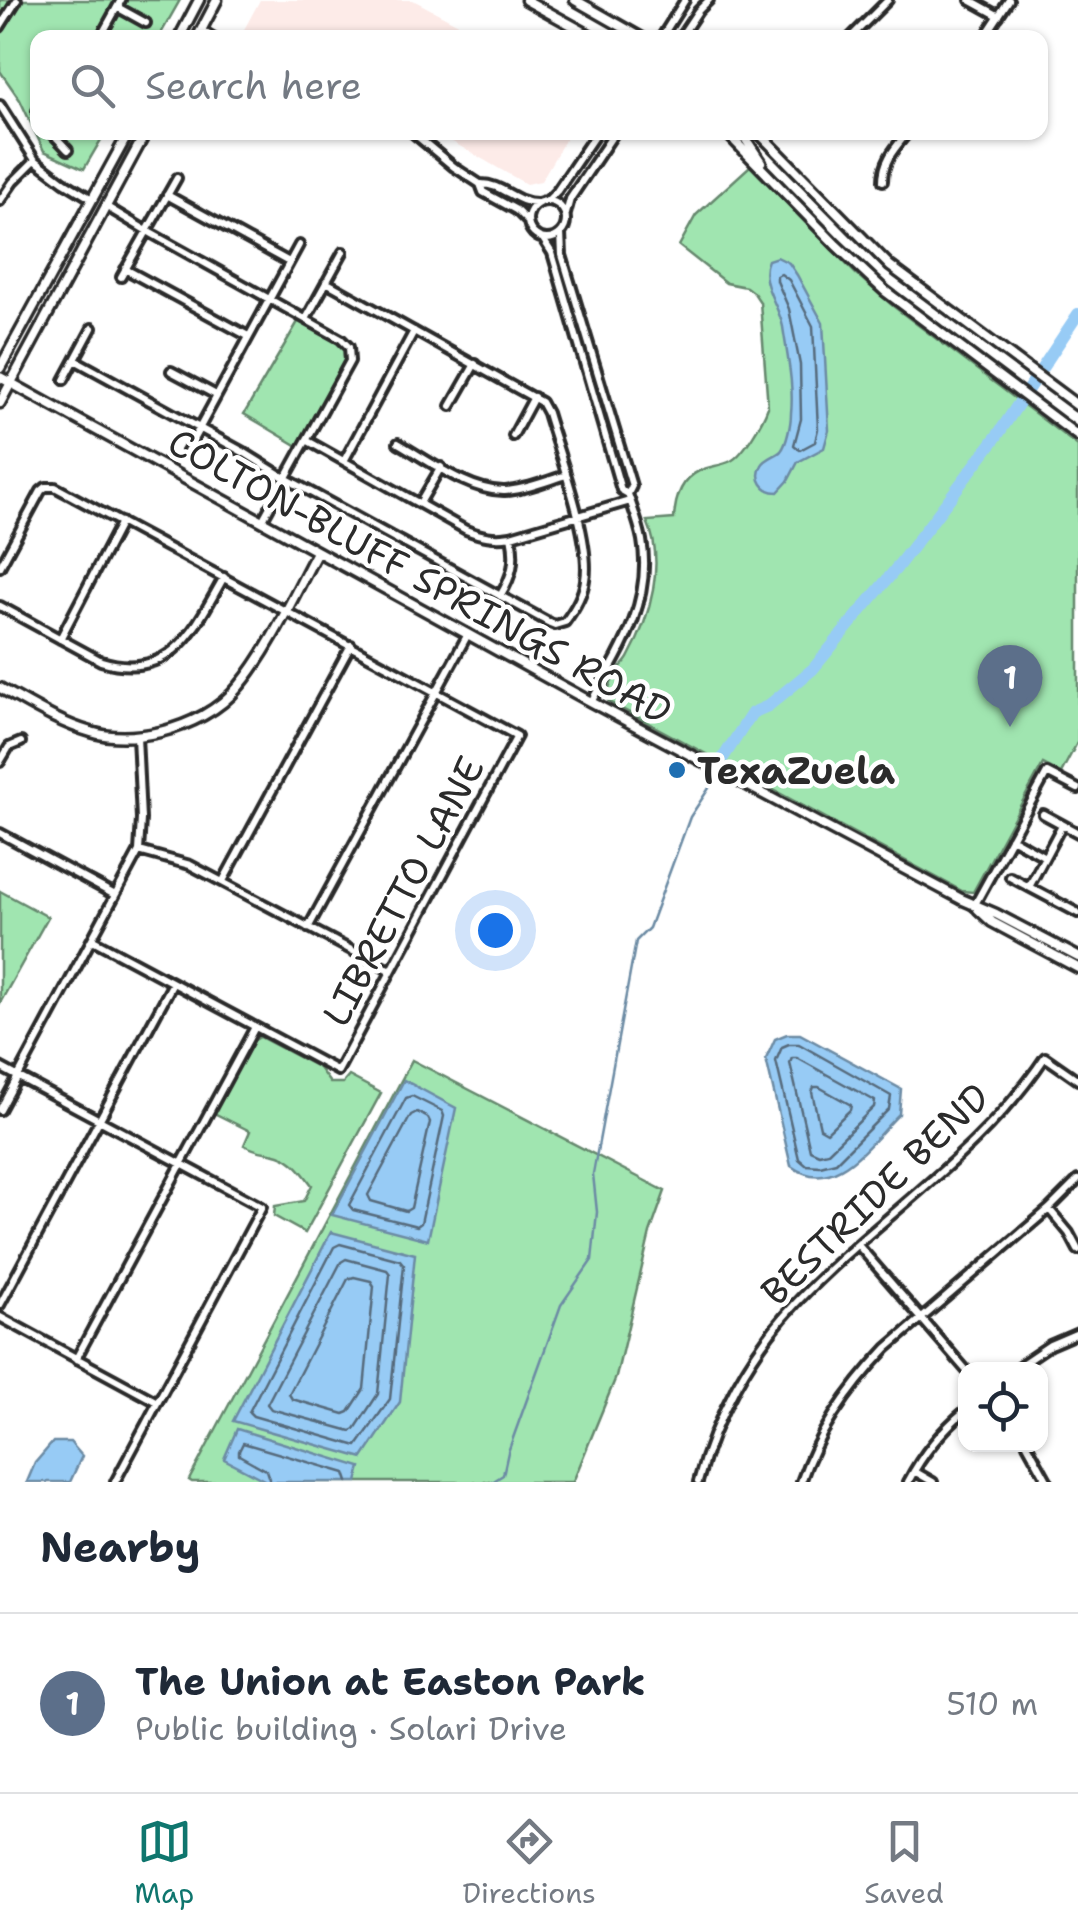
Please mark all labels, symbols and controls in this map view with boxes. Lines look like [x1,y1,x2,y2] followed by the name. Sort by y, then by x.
[30,30,1048,140] search box
[65,58,120,113] icon: search
[145,60,362,111] text: Search here
[159,416,681,736] street label: COLTON-BLUFF SPRINGS ROAD
[978,644,1042,727] pin: 1
[697,745,895,796] place label: TexaZuela
[310,747,496,1035] street label: LIBRETTO LANE
[666,759,688,781] marker: TexaZuela
[470,905,521,956] your location
[750,1072,1000,1316] street label: BESTRIDE BEND
[958,1362,1048,1452] map controls
[958,1362,1048,1452] button: locate
[40,1519,200,1575] text: Nearby
[135,1656,646,1707] text: The Union at Easton Park
[65,1682,80,1725] text: 1
[946,1682,1038,1725] text: 510 m
[135,1707,567,1750] text: Public building · Solari Drive
[134,1814,194,1912] tab: Map
[463,1814,596,1912] tab: Directions
[864,1814,944,1912] tab: Saved

